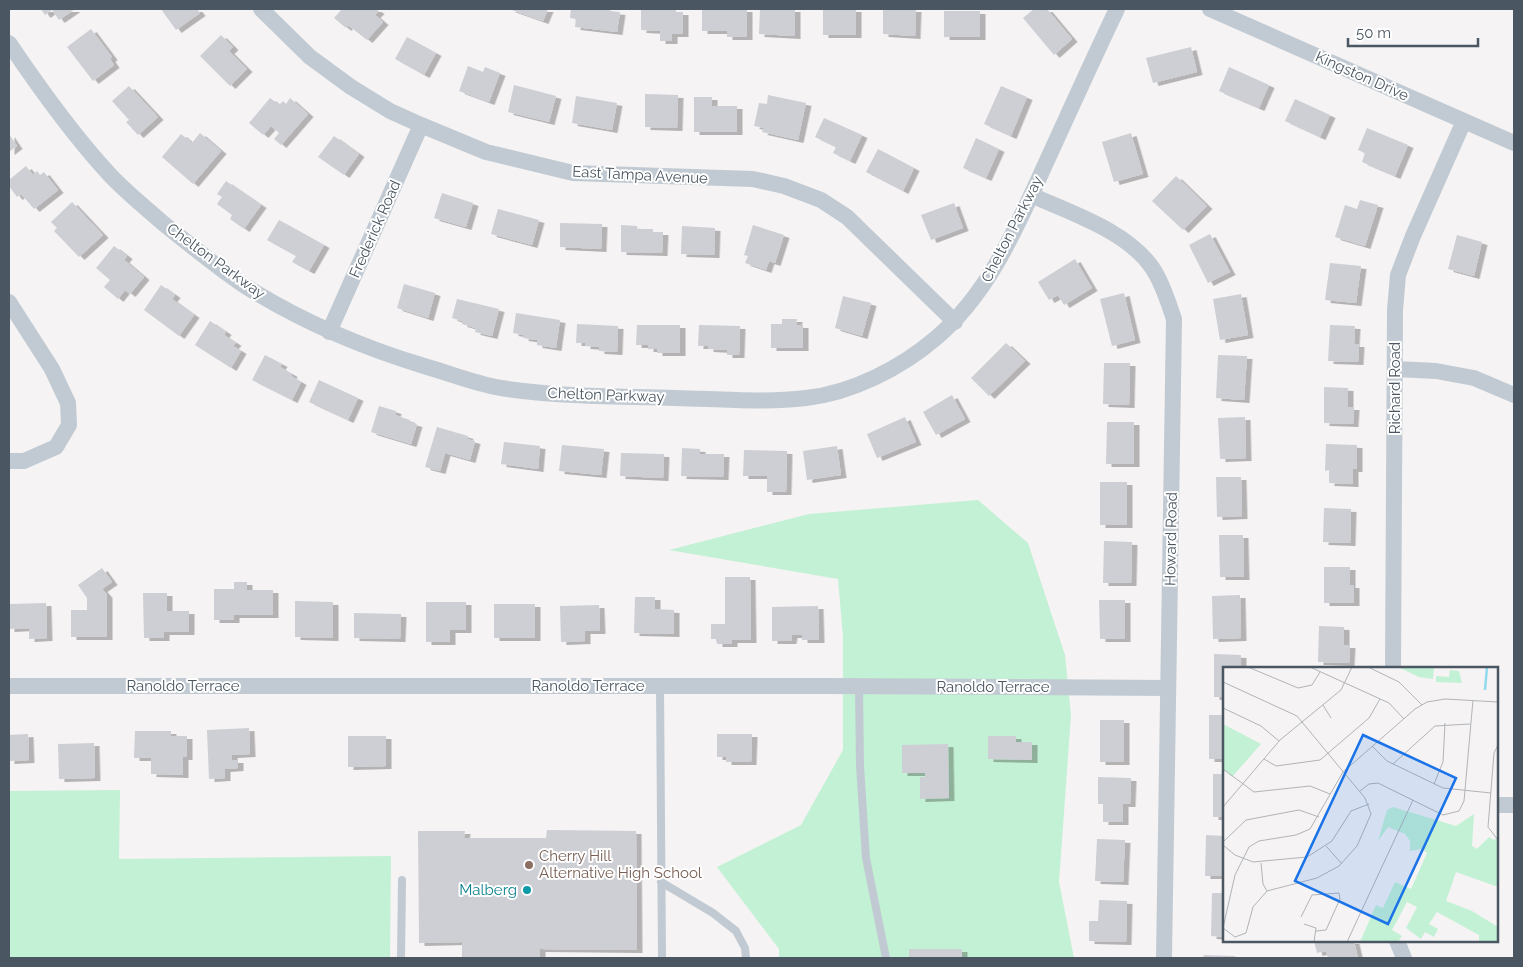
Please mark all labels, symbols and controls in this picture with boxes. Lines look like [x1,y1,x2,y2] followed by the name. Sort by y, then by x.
[1348,15,1478,47] scale bar
[1356,24,1391,42] text: 50 m
[1312,47,1412,105] street label: Kingston Drive
[572,162,709,188] street label: East Tampa Avenue
[977,173,1047,285] street label: Chelton Parkway
[345,177,405,281] street label: Frederick Road
[163,219,269,303] street label: Chelton Parkway
[1386,342,1404,434] street label: Richard Road
[547,384,665,406] street label: Chelton Parkway
[1161,492,1181,586] street label: Howard Road
[1223,667,1498,942] inset map
[126,677,240,695] street label: Ranoldo Terrace
[531,677,645,695] street label: Ranoldo Terrace
[936,678,1050,696] street label: Ranoldo Terrace
[539,847,703,882] place label: Cherry Hill Alternative High School
[523,859,535,871] marker: Cherry Hill Alternative High School
[459,881,517,899] place label: Malberg
[521,884,533,896] marker: Malberg

